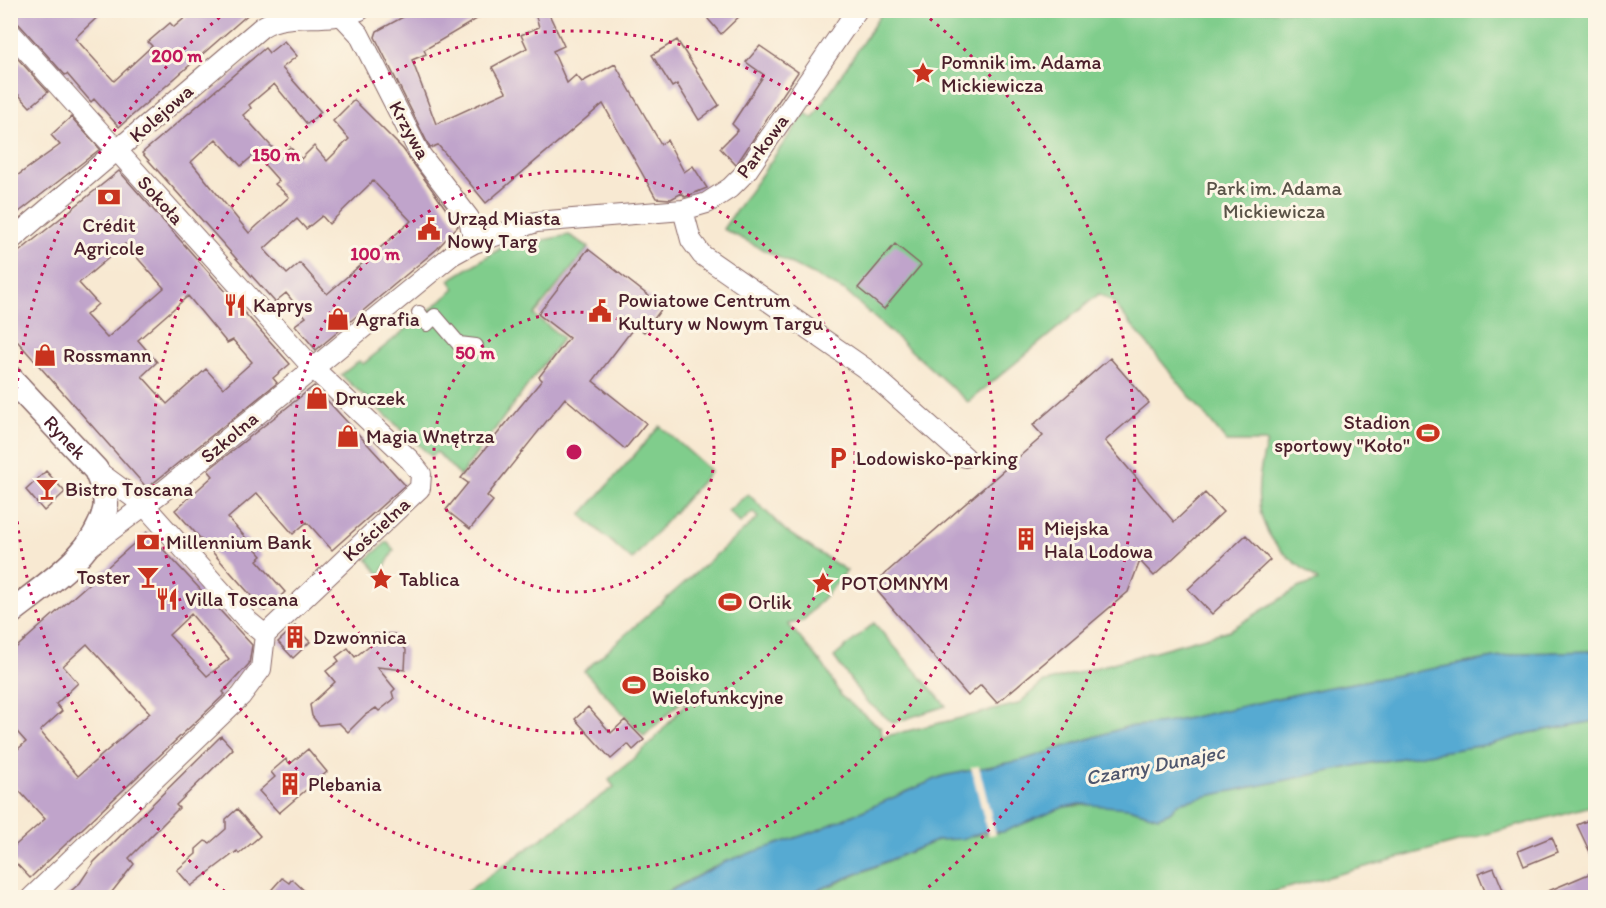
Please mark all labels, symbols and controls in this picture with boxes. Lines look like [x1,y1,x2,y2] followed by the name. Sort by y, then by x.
[152,45,203,67] text: 200 m
[941,50,1102,97] place label: Pomnik im. Adama Mickiewicza
[910,60,936,86] place icon: Pomnik im. Adama Mickiewicza
[124,78,198,147] street label: Kolejowa
[384,97,436,164] street label: Krzywa
[731,109,794,183] street label: Parkowa
[252,144,301,166] text: 150 m
[133,170,190,230] street label: Sokoła
[1206,176,1343,223] park label: Park im. Adama Mickiewicza
[96,184,122,210] bank icon: Crédit Agricole
[447,206,561,253] place label: Urząd Miasta Nowy Targ
[74,213,144,260] place label: Crédit Agricole
[416,216,442,242] public building icon: Urząd Miasta Nowy Targ
[350,243,401,265] text: 100 m
[618,288,823,335] place label: Powiatowe Centrum Kultury w Nowym Targu
[222,292,248,318] restaurant icon: Kaprys
[253,293,313,317] place label: Kaprys
[587,298,613,324] public building icon: Powiatowe Centrum Kultury w Nowym Targu
[325,306,351,332] shop icon: Agrafia
[356,307,420,331] place label: Agrafia
[32,342,58,368] shop icon: Rossmann
[455,342,496,364] text: 50 m
[63,343,152,367] place label: Rossmann
[304,385,330,411] shop icon: Druczek
[335,386,406,410] place label: Druczek
[195,406,263,468] street label: Szkolna
[39,410,92,465] street label: Rynek
[1274,410,1410,457] place label: Stadion sportowy "Koło"
[1415,420,1441,446] sports icon: Stadion sportowy "Koło"
[335,423,361,449] shop icon: Magia Wnętrza
[366,424,495,448] place label: Magia Wnętrza
[564,442,584,462] centre of rings
[825,445,851,471] parking icon: Lodowisko-parking
[856,446,1018,470] place label: Lodowisko-parking
[34,476,60,502] bar icon: Bistro Toscana
[65,477,193,501] place label: Bistro Toscana
[337,491,415,566] street label: Kościelna
[1044,516,1153,563] place label: Miejska Hala Lodowa
[1013,526,1039,552] building icon: Miejska Hala Lodowa
[135,529,161,555] bank icon: Millennium Bank
[166,530,312,554] place label: Millennium Bank
[135,564,161,590] bar icon: Toster
[77,565,130,589] place label: Toster
[368,566,394,592] place icon: Tablica
[399,567,460,591] place label: Tablica
[810,570,836,596] place icon: POTOMNYM
[841,571,949,595] place label: POTOMNYM
[154,586,180,612] restaurant icon: Villa Toscana
[185,587,298,611] place label: Villa Toscana
[717,589,743,615] sports icon: Orlik
[748,590,792,614] place label: Orlik
[282,624,308,650] building icon: Dzwonnica
[313,625,407,649] place label: Dzwonnica
[652,662,784,709] place label: Boisko Wielofunkcyjne
[621,672,647,698] sports icon: Boisko Wielofunkcyjne
[1083,739,1228,790] water label: Czarny Dunajec
[277,771,303,797] building icon: Plebania
[308,772,382,796] place label: Plebania

